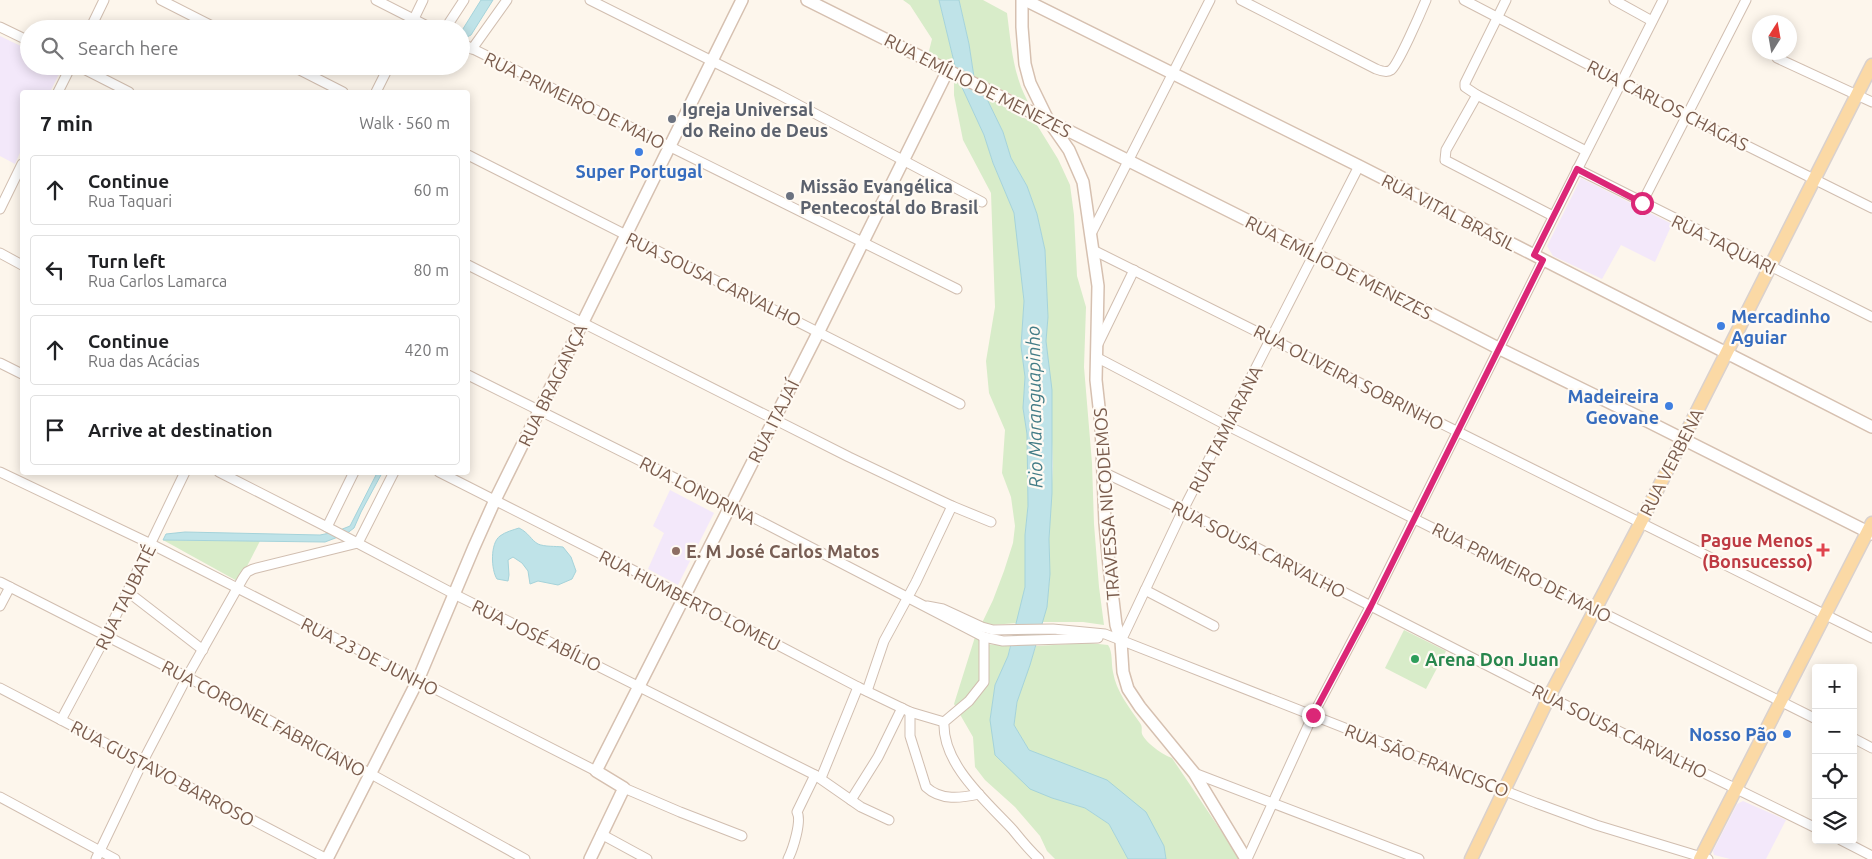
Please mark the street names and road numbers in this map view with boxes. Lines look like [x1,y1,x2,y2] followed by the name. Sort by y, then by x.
[881,28,1075,141] street label: RUA EMÍLIO DE MENEZES
[481,48,669,152] street label: RUA PRIMEIRO DE MAIO
[1584,56,1752,154] street label: RUA CARLOS CHAGAS
[1379,170,1519,254] street label: RUA VITAL BRASIL
[1242,210,1436,323] street label: RUA EMÍLIO DE MENEZES
[1668,210,1779,279] street label: RUA TAQUARI
[623,228,805,330] street label: RUA SOUSA CARVALHO
[514,320,590,449] street label: RUA BRAGANÇA
[1251,320,1447,434] street label: RUA OLIVEIRA SOBRINHO
[1184,362,1266,496] street label: RUA TAMIARANA
[743,375,803,466] street label: RUA ITAJAÍ
[1635,405,1707,519] street label: RUA VERBENA
[1089,407,1123,601] street label: TRAVESSA NICODEMOS
[637,452,760,528] street label: RUA LONDRINA
[1169,496,1349,602] street label: RUA SOUSA CARVALHO
[1429,518,1615,626] street label: RUA PRIMEIRO DE MAIO
[90,541,159,653] street label: RUA TAUBATÉ
[596,546,784,654] street label: RUA HUMBERTO LOMEU
[469,594,605,675] street label: RUA JOSÉ ABÍLIO
[298,613,442,699] street label: RUA 23 DE JUNHO
[159,656,369,780] street label: RUA CORONEL FABRICIANO
[1529,680,1711,782] street label: RUA SOUSA CARVALHO
[68,716,258,830] street label: RUA GUSTAVO BARROSO
[1342,719,1512,801] street label: RUA SÃO FRANCISCO

